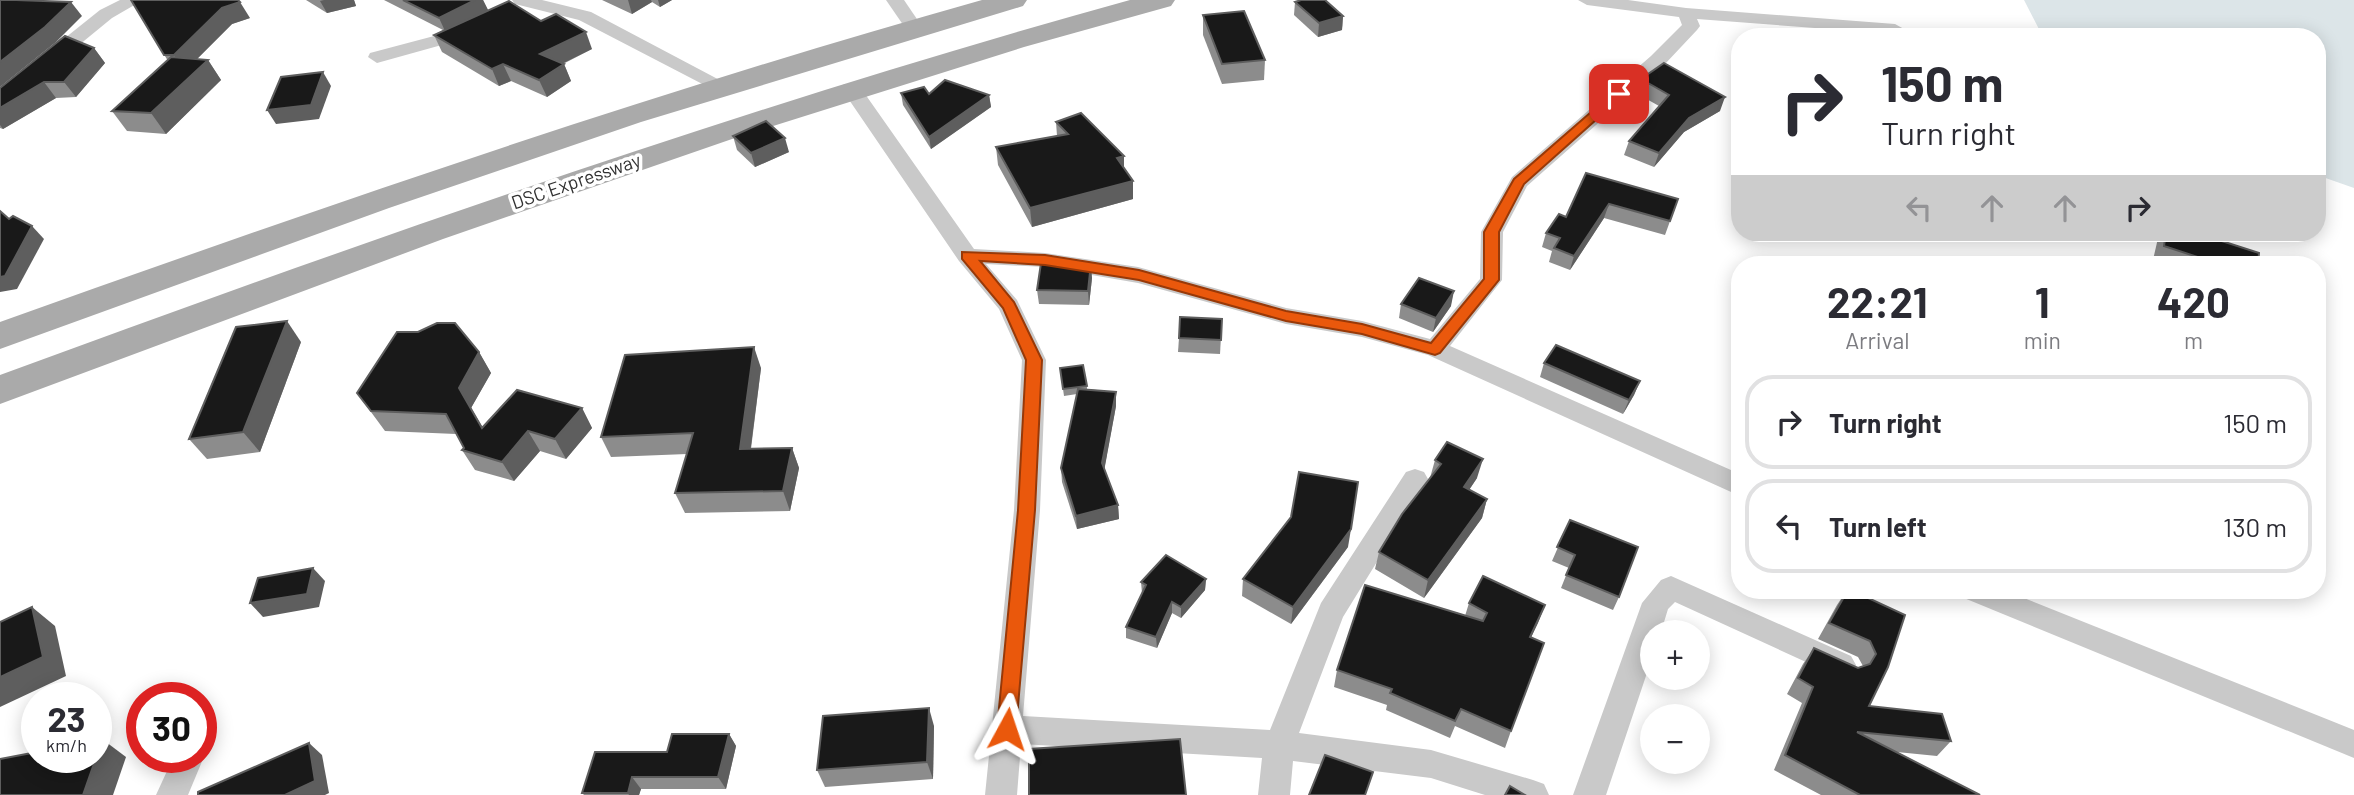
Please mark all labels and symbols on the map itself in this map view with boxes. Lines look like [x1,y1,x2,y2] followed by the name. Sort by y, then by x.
[1589,64,1649,124] pin
[508,148,644,213] street label: DSC Expressway
[126,682,217,773] speed limit sign: 30
[970,692,1044,766] position arrow

